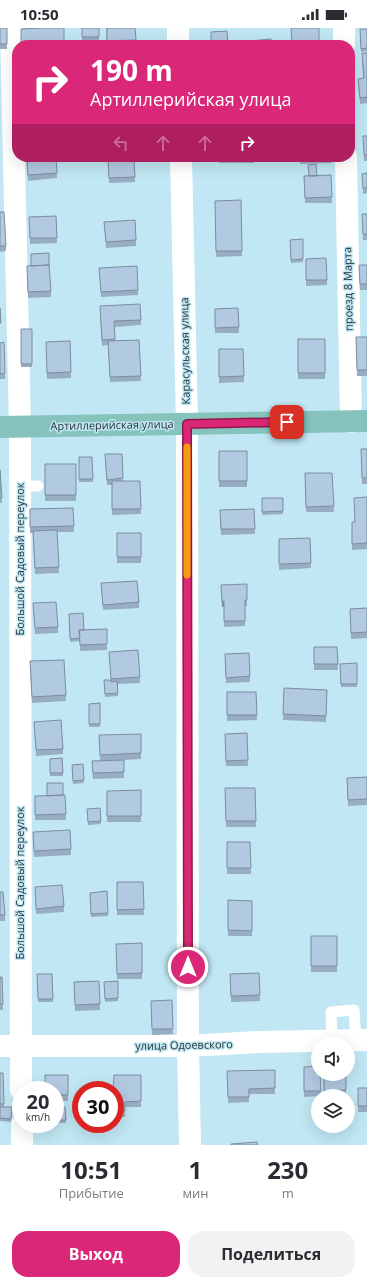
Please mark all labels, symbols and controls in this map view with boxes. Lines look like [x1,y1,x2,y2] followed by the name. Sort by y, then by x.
[20,4,59,24] text: 10:50
[90,51,173,89] text: 190 m
[24,56,76,108] icon: right
[90,87,292,111] text: Артиллерийская улица
[110,132,132,154] icon: left
[152,132,174,154] icon: ahead
[194,132,216,154] icon: ahead
[236,132,258,154] icon: right
[339,247,356,331] street label: проезд 8 Марта
[176,297,193,405] street label: Карасульская улица
[270,405,304,439] pin
[276,411,298,433] icon: arrive
[50,416,174,433] street label: Артиллерийская улица
[12,482,27,636] street label: Большой Садовый переулок
[12,806,27,960] street label: Большой Садовый переулок
[167,946,209,988] position arrow
[135,1036,233,1053] street label: улица Одоевского
[311,1037,355,1133] map controls
[311,1037,355,1081] button: sound
[72,1081,124,1133] speed limit sign: 30
[27,1088,49,1115] text: 20
[311,1089,355,1133] button: layers
[26,1110,50,1124] text: km/h
[60,1153,122,1186] text: 10:51
[189,1153,202,1186] text: 1
[267,1153,308,1186] text: 230
[59,1184,124,1202] text: Прибытие
[182,1184,208,1202] text: мин
[282,1184,294,1202] text: m
[12,1231,180,1277] button: Выход
[188,1231,355,1277] button: Поделиться

